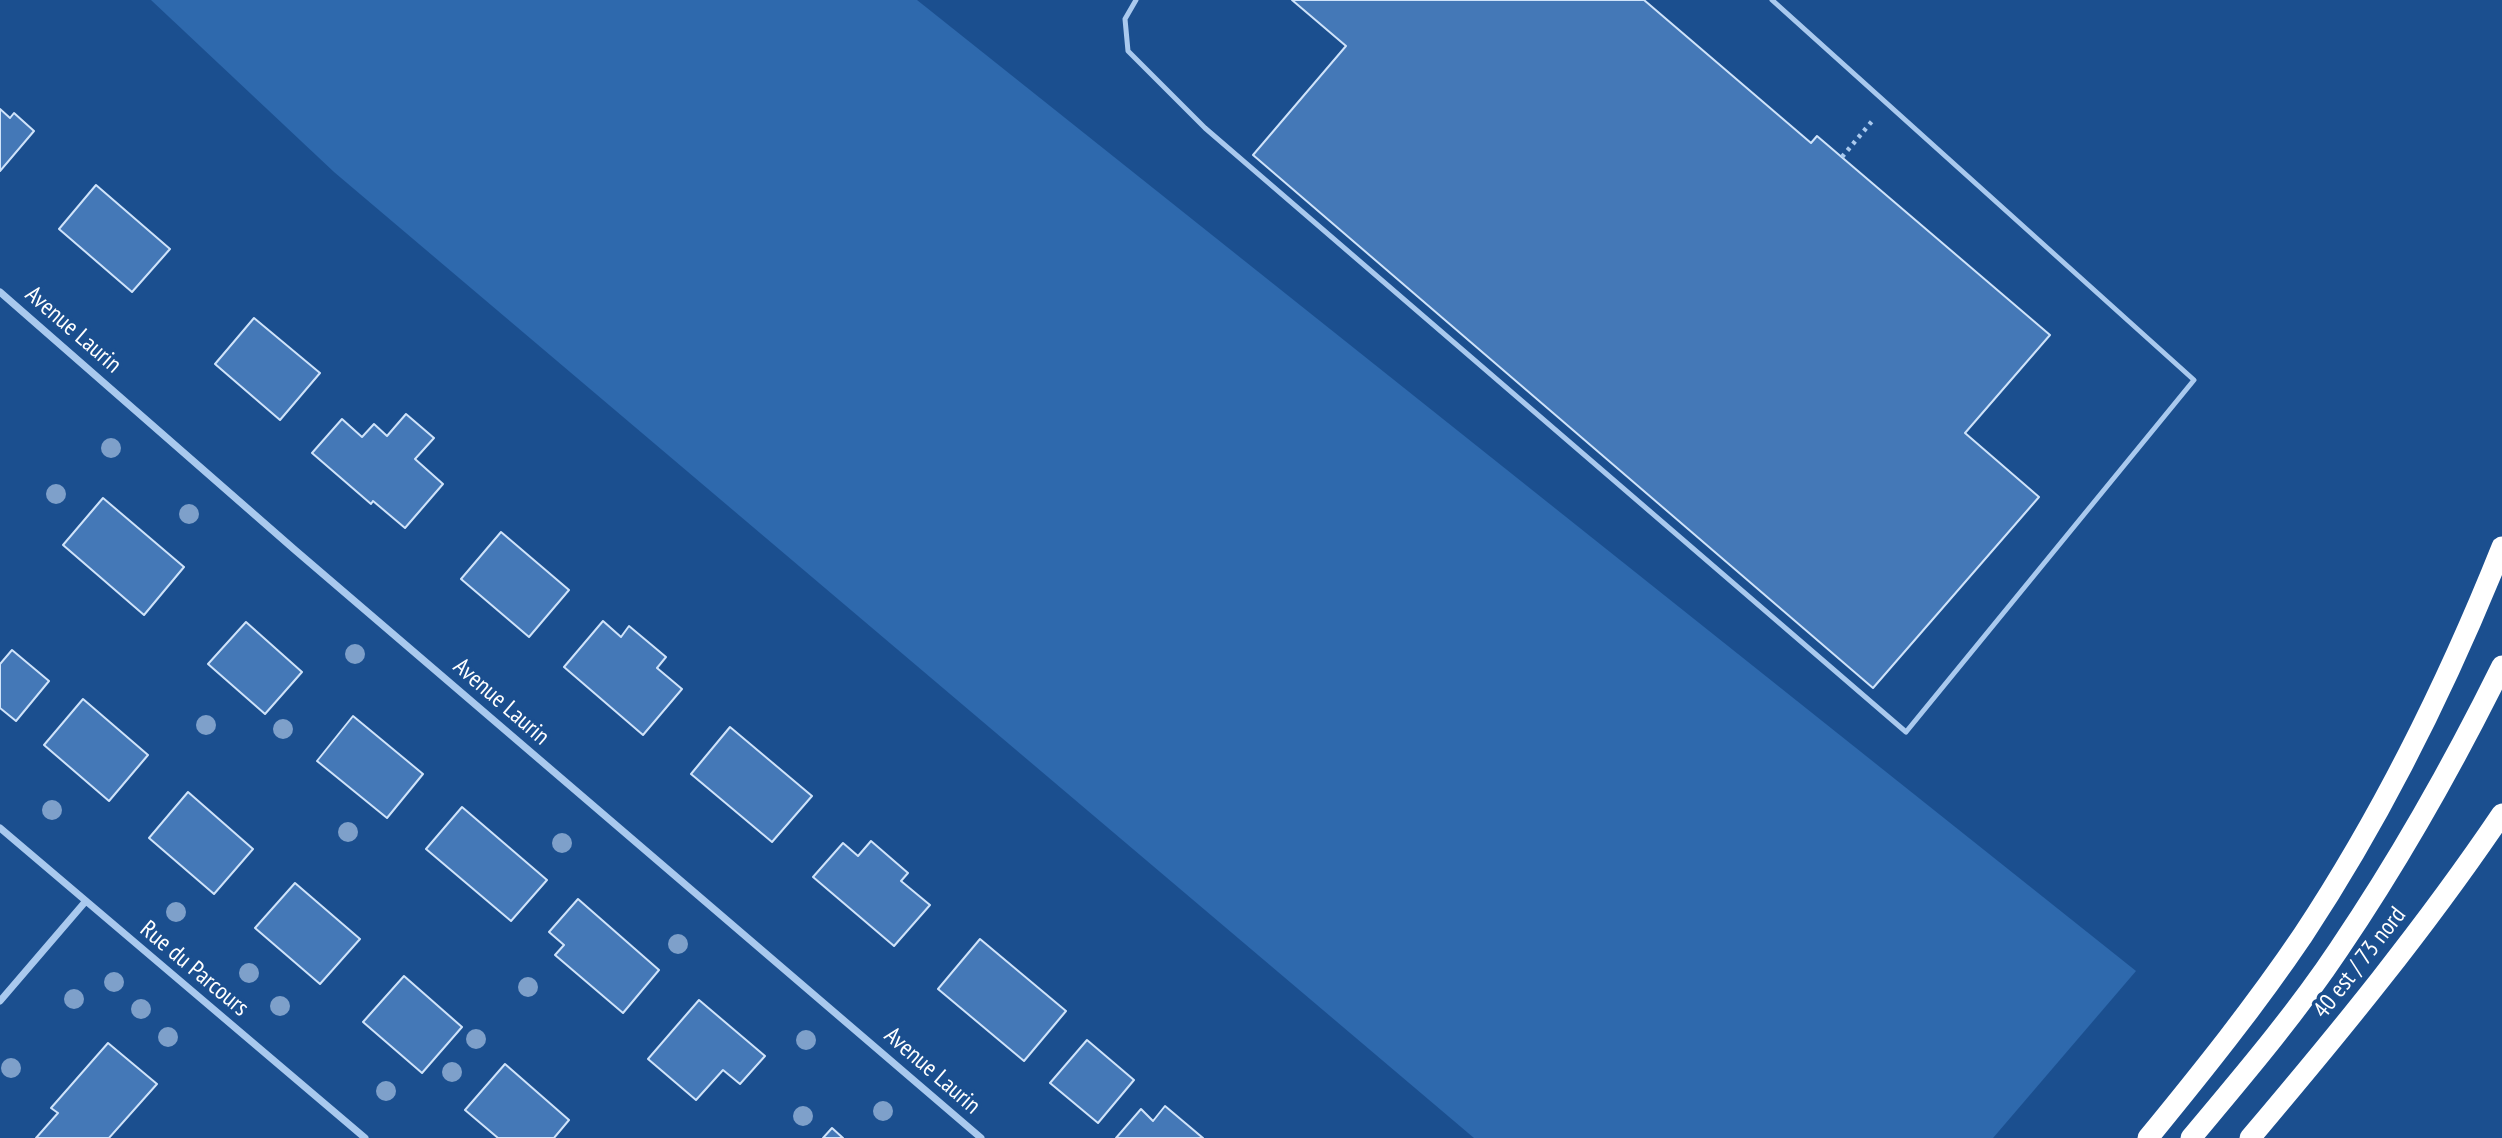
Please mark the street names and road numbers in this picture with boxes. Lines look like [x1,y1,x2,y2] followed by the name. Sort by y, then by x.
[19,281,127,379] street label: Avenue Laurin
[447,653,555,751] street label: Avenue Laurin
[2308,902,2412,1024] street label: 40 est / 73 nord
[134,915,254,1023] street label: Rue du Parcours
[878,1022,986,1120] street label: Avenue Laurin

